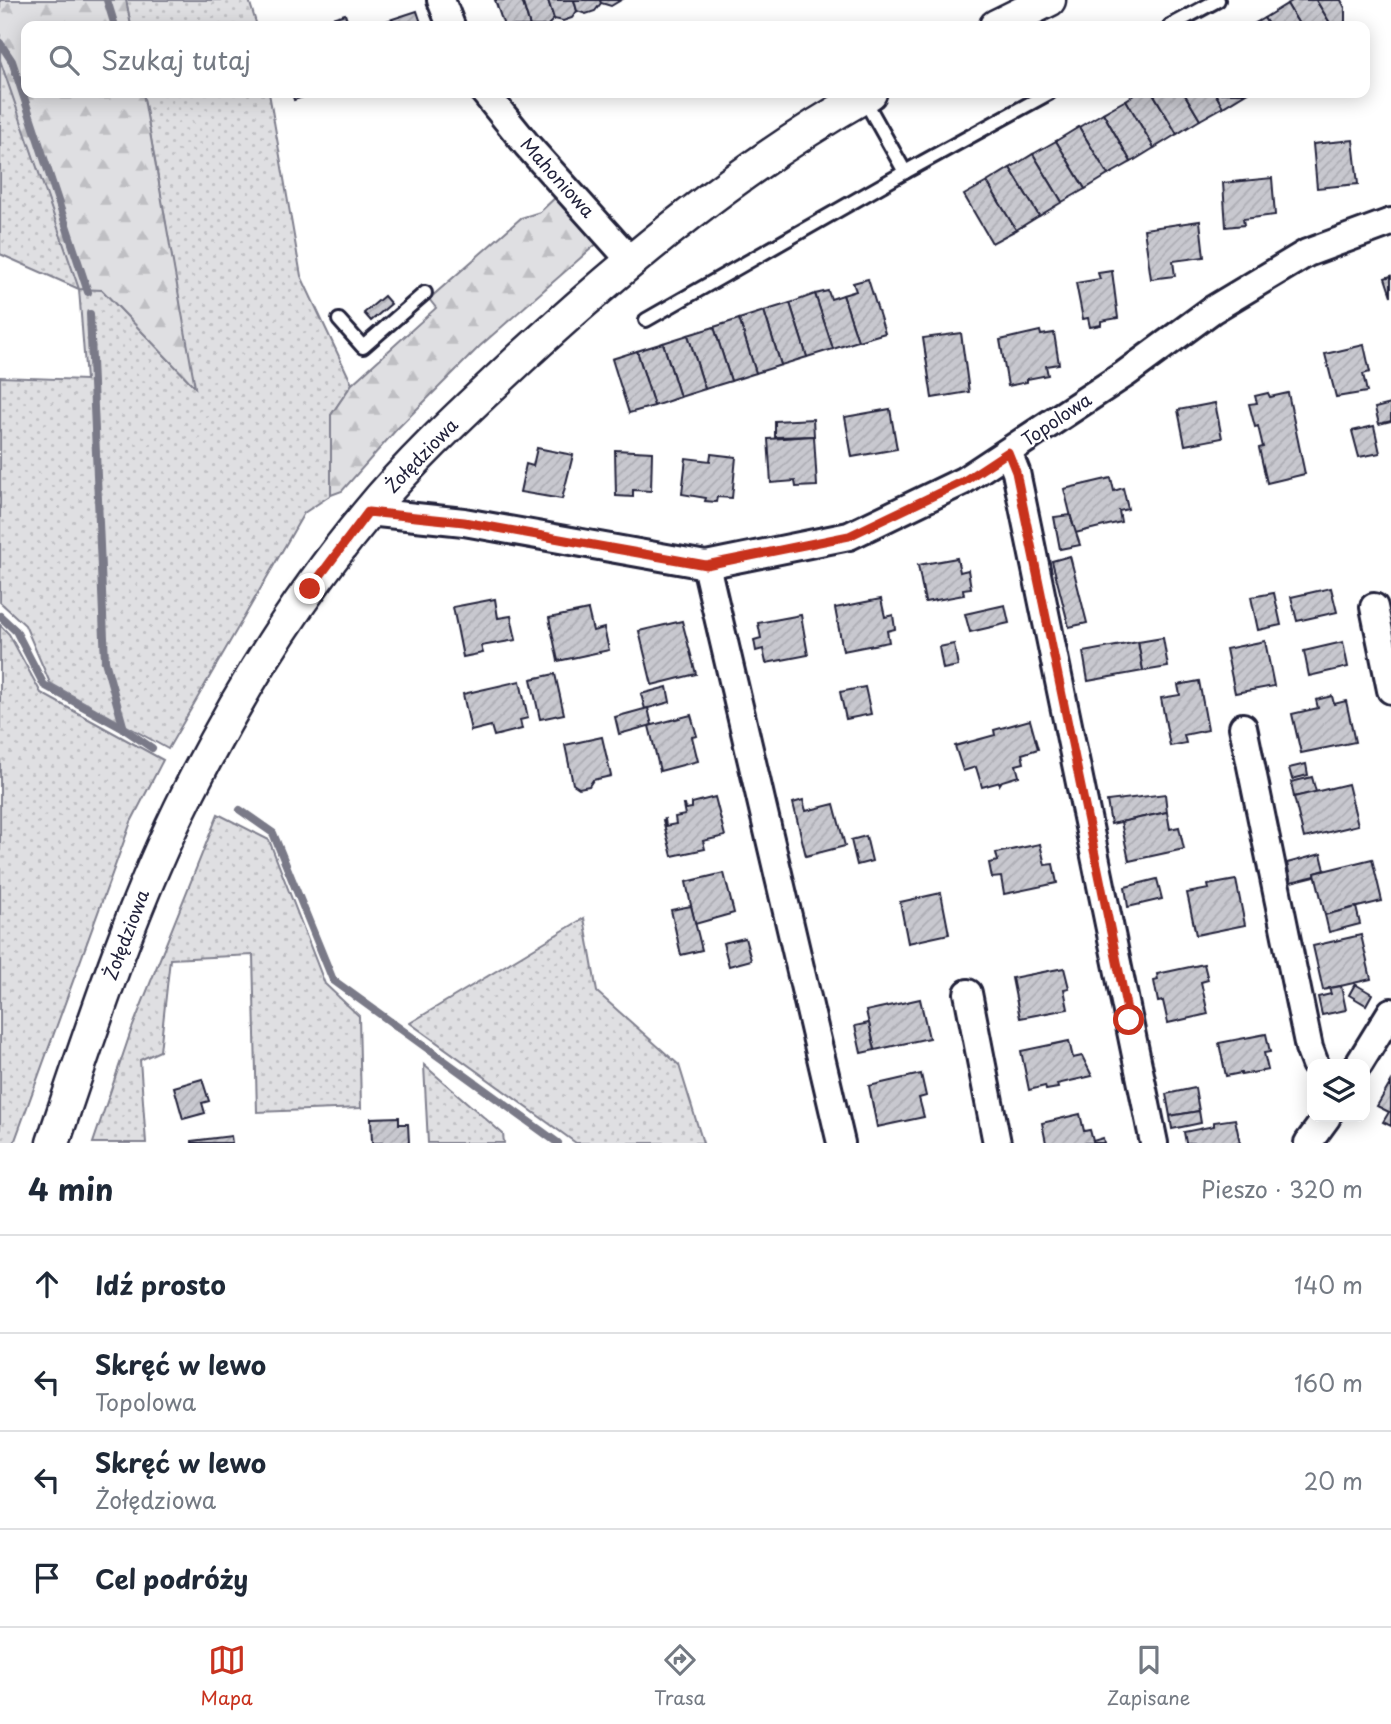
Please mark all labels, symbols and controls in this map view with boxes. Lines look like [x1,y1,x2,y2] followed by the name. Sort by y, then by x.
[21,21,1370,98] search box
[101,40,251,79] text: Szukaj tutaj
[45,41,83,79] icon: search
[515,131,602,224] street label: Mahoniowa
[1016,385,1097,452] street label: Topolowa
[378,411,464,498] street label: Żołędziowa
[294,573,325,604] route end
[96,885,155,984] street label: Żołędziowa
[1113,1004,1144,1035] route start
[1307,1059,1370,1122] map controls
[1307,1059,1370,1122] button: layers
[28,1166,114,1211] text: 4 min
[1201,1171,1363,1206] text: Pieszo · 320 m
[28,1265,66,1303] icon: ahead
[95,1265,226,1304] text: Idź prosto
[1294,1267,1363,1302] text: 140 m
[95,1345,266,1384] text: Skręć w lewo
[28,1363,66,1401] icon: left
[1294,1365,1363,1400] text: 160 m
[95,1384,196,1419] text: Topolowa
[95,1443,266,1482] text: Skręć w lewo
[28,1461,66,1499] icon: left
[1304,1463,1363,1498] text: 20 m
[95,1482,216,1517] text: Żołędziowa
[28,1559,66,1597] icon: arrive
[95,1559,248,1598] text: Cel podróży
[201,1641,253,1711] tab: Mapa
[654,1641,706,1711] tab: Trasa
[1107,1641,1190,1711] tab: Zapisane

